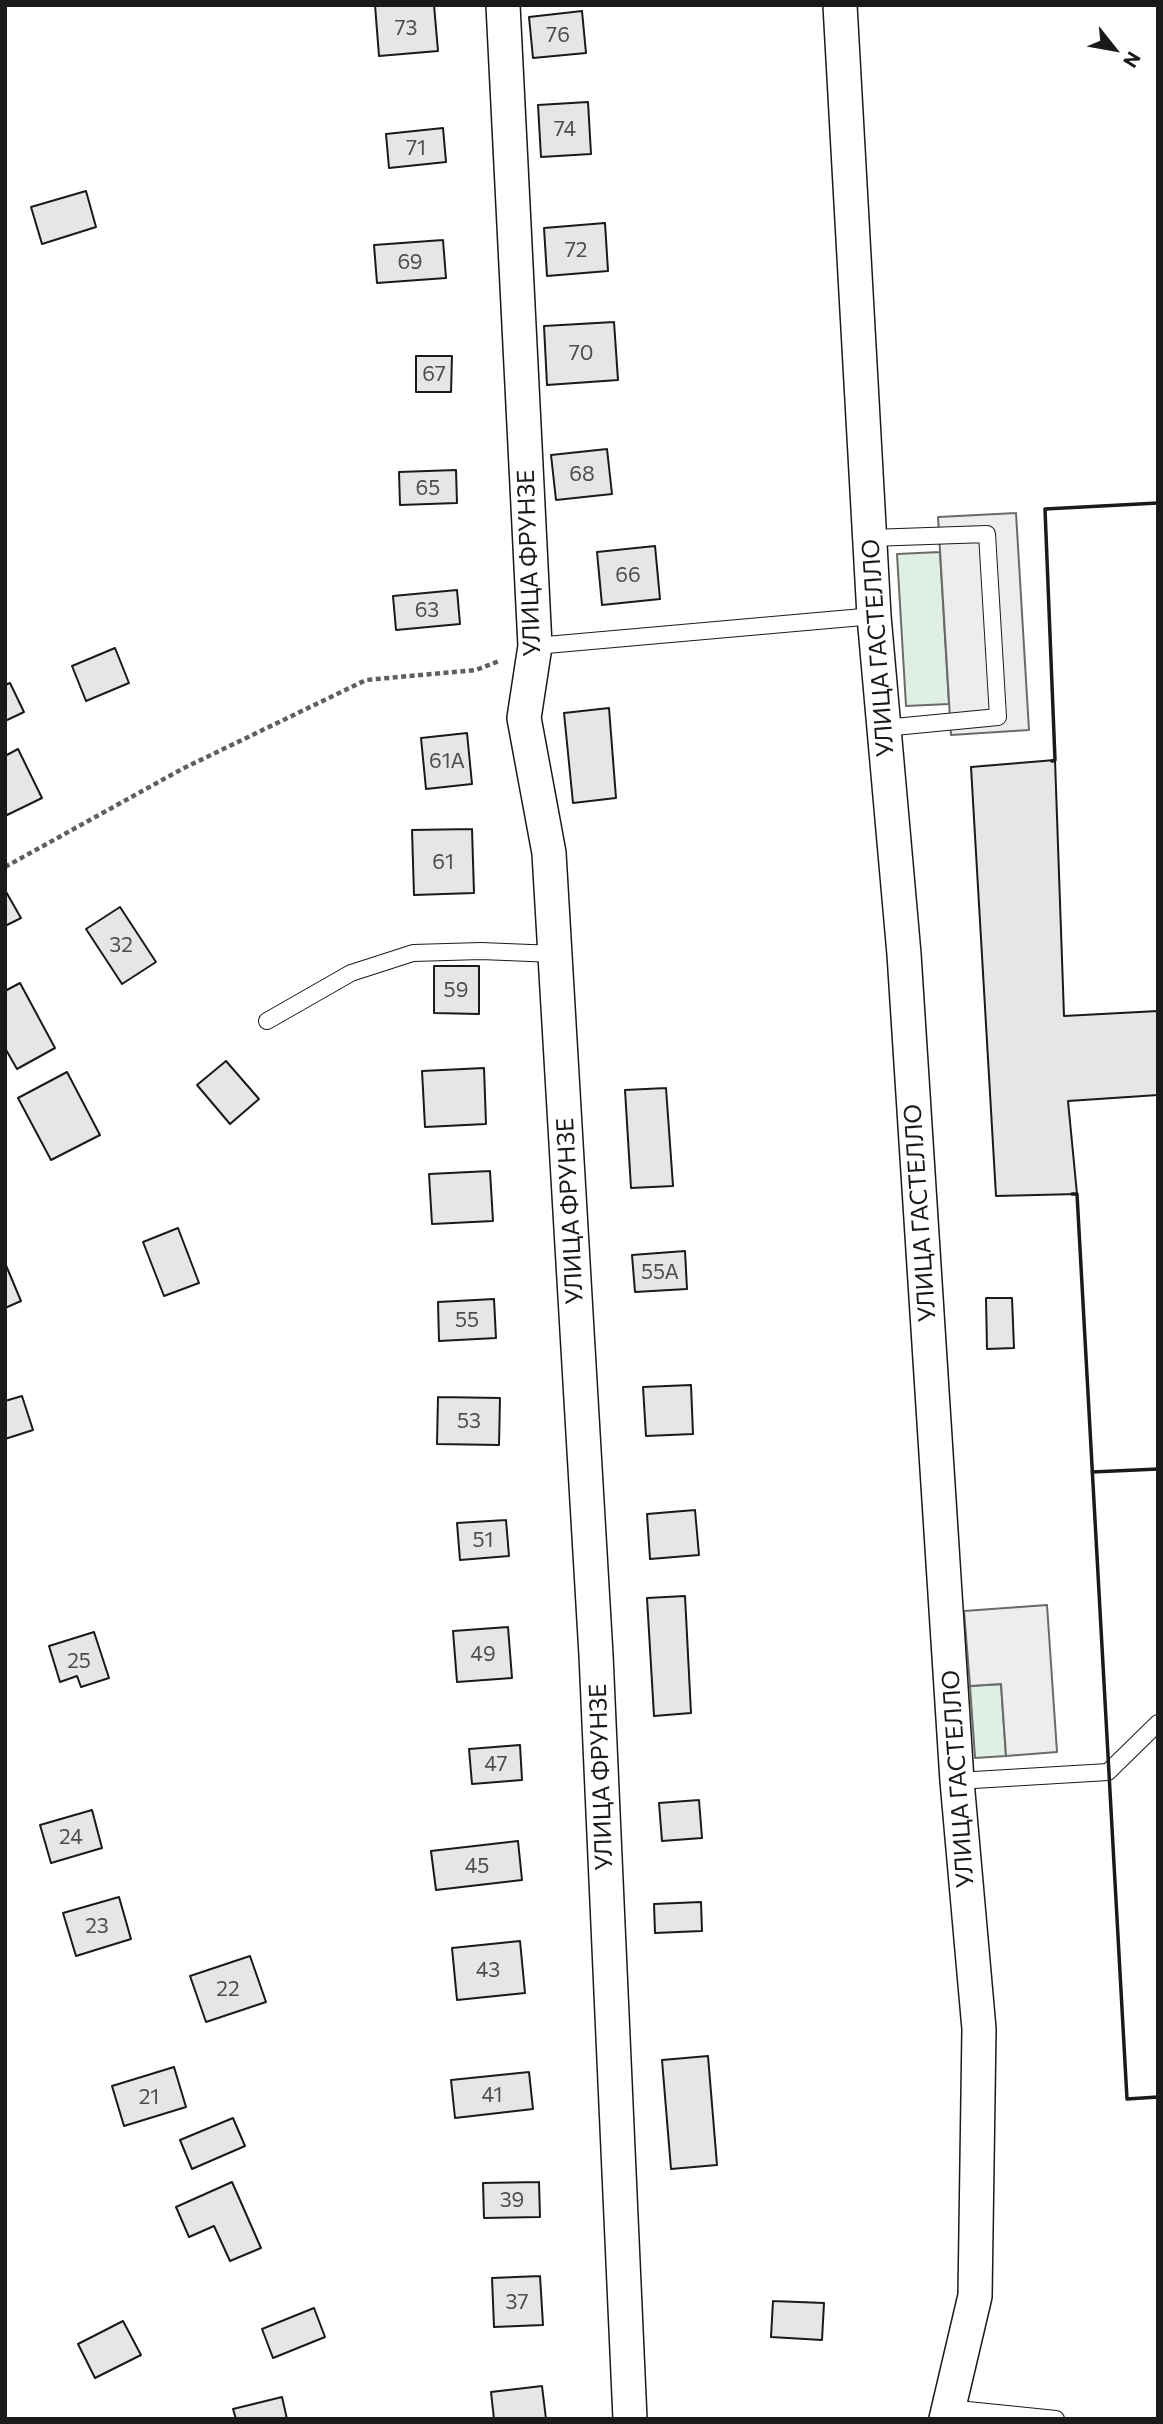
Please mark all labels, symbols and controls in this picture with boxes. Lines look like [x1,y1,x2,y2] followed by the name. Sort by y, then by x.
[1079,14,1149,84] north arrow
[394,15,418,41] house number: 73
[546,22,570,48] house number: 76
[1119,48,1146,72] text: N
[554,116,576,142] house number: 74
[406,135,426,161] house number: 71
[565,237,587,263] house number: 72
[397,249,423,275] house number: 69
[569,340,593,366] house number: 70
[422,361,446,387] house number: 67
[569,461,595,487] house number: 68
[511,469,547,657] street label: УЛИЦА ФРУНЗЕ
[416,475,440,501] house number: 65
[856,538,900,758] street label: УЛИЦА ГАСТЕЛЛО
[615,562,641,588] house number: 66
[415,597,439,623] house number: 63
[429,748,465,774] house number: 61А
[432,849,454,875] house number: 61
[109,932,133,958] house number: 32
[444,977,468,1003] house number: 59
[898,1103,942,1323] street label: УЛИЦА ГАСТЕЛЛО
[551,1117,589,1305] street label: УЛИЦА ФРУНЗЕ
[641,1259,679,1285] house number: 55А
[455,1307,479,1333] house number: 55
[457,1408,481,1434] house number: 53
[472,1527,494,1553] house number: 51
[470,1641,496,1667] house number: 49
[67,1648,91,1674] house number: 25
[936,1669,980,1889] street label: УЛИЦА ГАСТЕЛЛО
[583,1683,619,1871] street label: УЛИЦА ФРУНЗЕ
[484,1751,508,1777] house number: 47
[59,1824,83,1850] house number: 24
[465,1853,489,1879] house number: 45
[85,1913,109,1939] house number: 23
[476,1957,500,1983] house number: 43
[216,1976,240,2002] house number: 22
[482,2082,502,2108] house number: 41
[139,2084,159,2110] house number: 21
[500,2187,524,2213] house number: 39
[506,2289,528,2315] house number: 37

